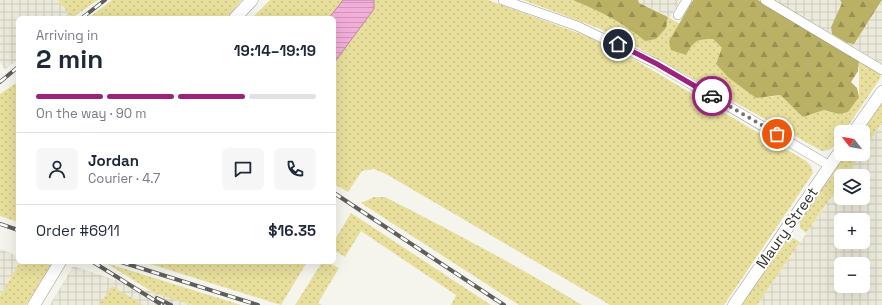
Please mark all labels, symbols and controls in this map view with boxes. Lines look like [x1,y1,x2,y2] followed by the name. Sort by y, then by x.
[36,27,98,44] text: Arriving in
[601,27,635,61] pin
[607,33,629,55] icon: home
[234,41,316,60] text: 19:14–19:19
[36,42,103,76] text: 2 min
[692,76,732,116] courier
[701,85,723,107] icon: car
[36,105,147,122] text: On the way · 90 m
[760,117,794,151] pin
[766,123,788,145] icon: bag
[834,125,870,161] north arrow
[834,125,870,293] map controls
[36,148,78,190] button: person
[222,148,264,190] button: chat
[274,148,316,190] button: phone
[88,151,139,170] text: Jordan
[834,169,870,205] button: layers
[88,170,160,187] text: Courier · 4.7
[752,183,822,272] street label: Maury Street
[834,213,870,249] button: +
[36,221,120,240] text: Order #6911
[268,221,316,240] text: $16.35
[834,257,870,293] button: −

